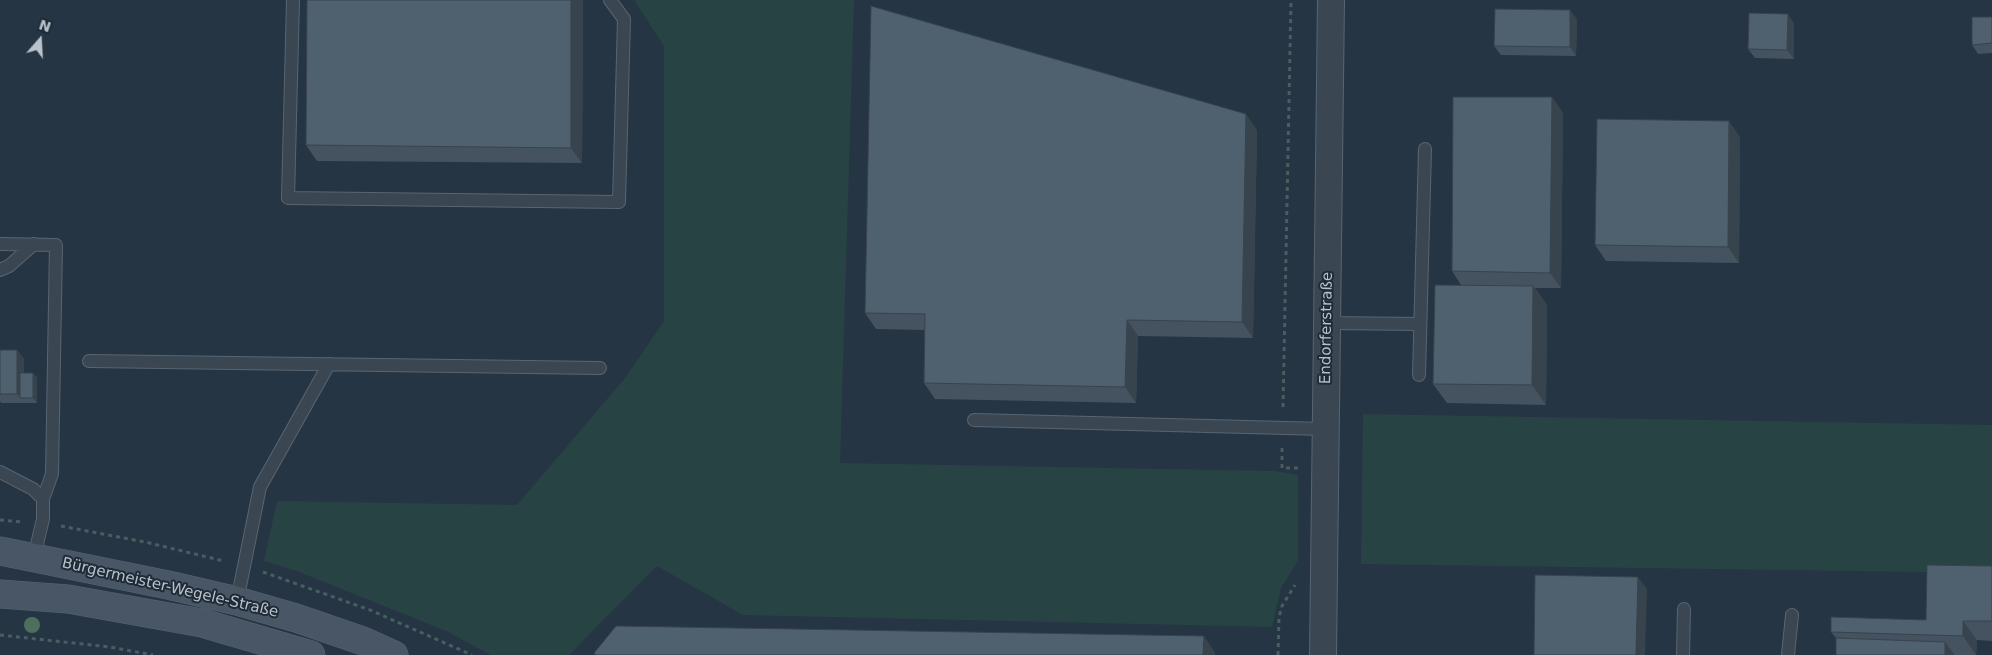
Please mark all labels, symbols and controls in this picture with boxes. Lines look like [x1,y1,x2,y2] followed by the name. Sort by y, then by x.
[15,15,65,65] north arrow
[37,16,53,35] text: N
[1317,272,1337,384] street label: Endorferstraße
[60,554,280,622] street label: Bürgermeister-Wegele-Straße

